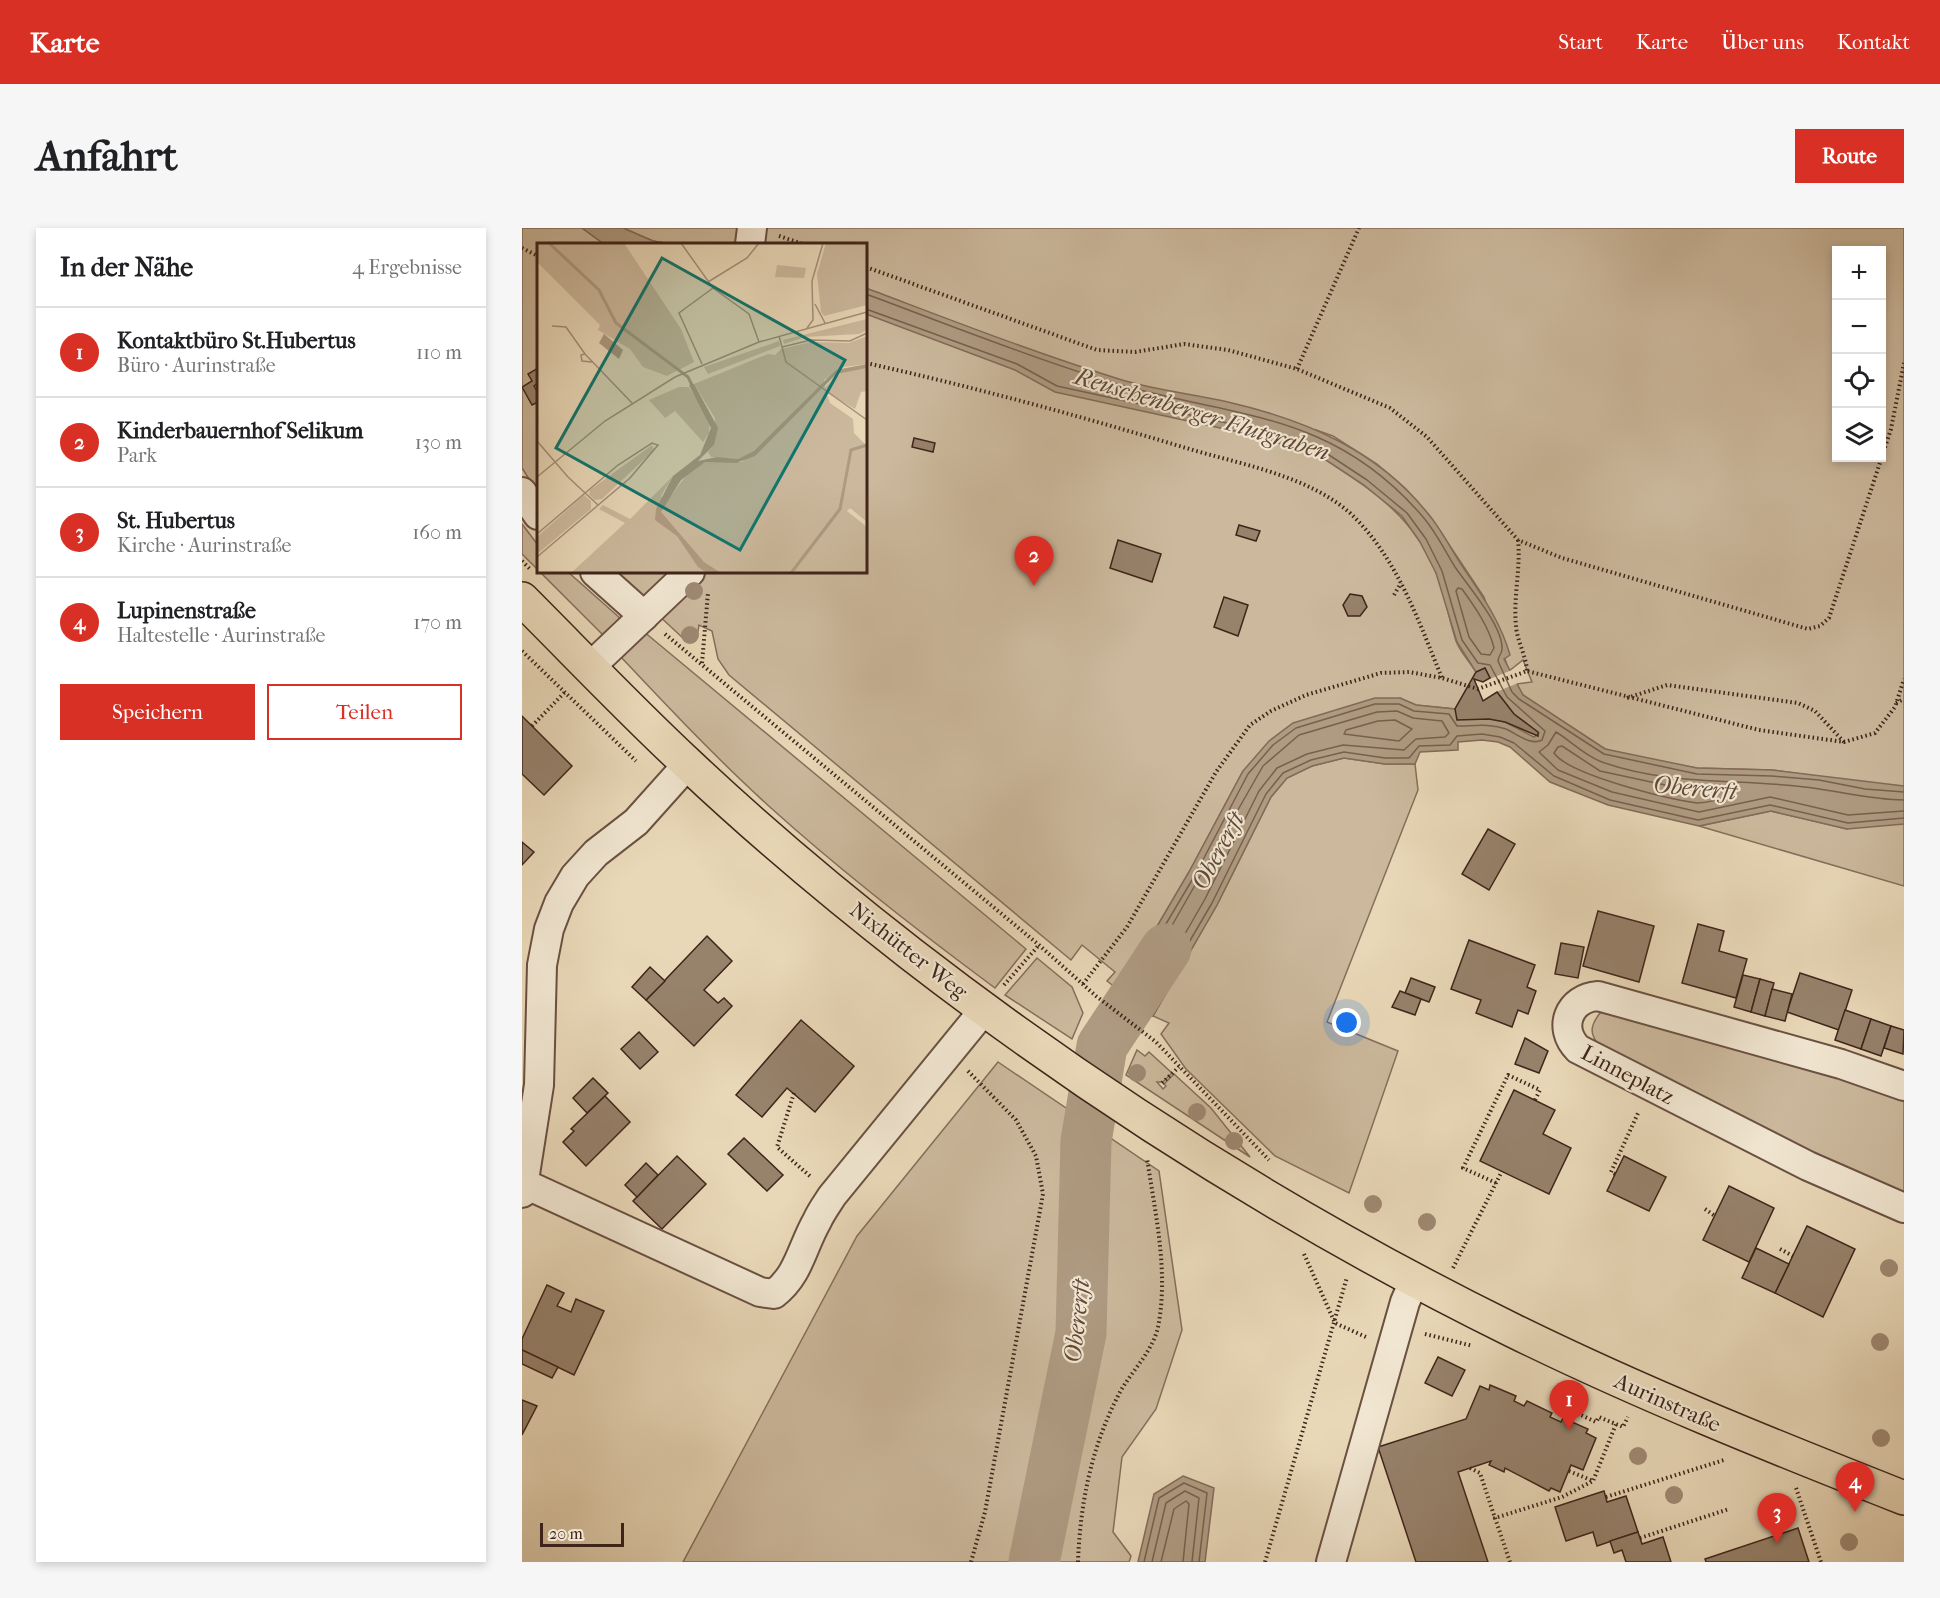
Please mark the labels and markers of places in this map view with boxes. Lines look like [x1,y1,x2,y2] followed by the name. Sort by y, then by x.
[1014,536,1054,586] pin: 2
[1550,1380,1588,1430] pin: 1
[1836,1462,1874,1512] pin: 4
[1758,1494,1796,1543] pin: 3

